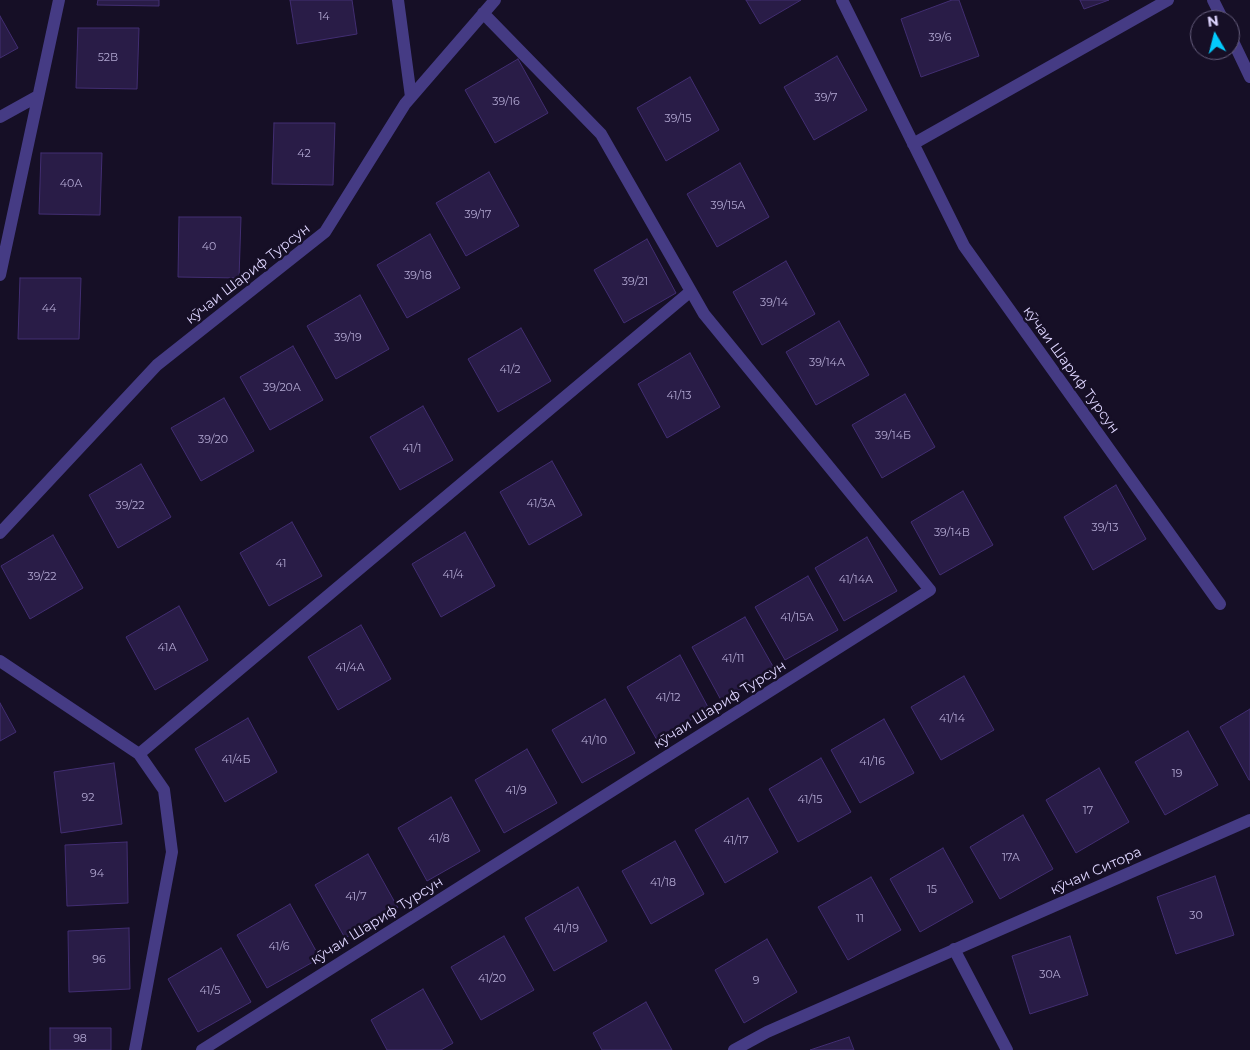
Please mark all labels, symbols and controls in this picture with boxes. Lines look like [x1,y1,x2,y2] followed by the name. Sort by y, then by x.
[318,10,330,24] house number: 14
[1190,10,1240,60] north arrow
[1206,11,1220,31] text: N
[929,31,951,45] house number: 39/6
[98,51,118,65] house number: 52В
[814,91,838,105] house number: 39/7
[492,95,520,109] house number: 39/16
[665,112,691,126] house number: 39/15
[297,147,311,161] house number: 42
[60,177,82,191] house number: 40А
[710,199,746,213] house number: 39/15А
[464,208,492,222] house number: 39/17
[183,220,313,328] street label: кӯчаи Шариф Турсун
[202,240,216,254] house number: 40
[404,269,432,283] house number: 39/18
[622,275,648,289] house number: 39/21
[760,296,788,310] house number: 39/14
[42,302,56,316] house number: 44
[1019,303,1123,437] street label: кӯчаи Шариф Турсун
[334,331,362,345] house number: 39/19
[809,356,845,370] house number: 39/14А
[500,363,520,377] house number: 41/2
[263,381,301,395] house number: 39/20А
[666,389,692,403] house number: 41/13
[875,429,911,443] house number: 39/14Б
[198,433,228,447] house number: 39/20
[403,442,421,456] house number: 41/1
[526,497,556,511] house number: 41/3А
[116,499,144,513] house number: 39/22
[1092,521,1118,535] house number: 39/13
[934,526,970,540] house number: 39/14В
[276,557,286,571] house number: 41
[442,568,464,582] house number: 41/4
[28,570,56,584] house number: 39/22
[839,573,873,587] house number: 41/14А
[780,611,814,625] house number: 41/15А
[157,641,177,655] house number: 41А
[722,652,744,666] house number: 41/11
[651,657,789,753] street label: кӯчаи Шариф Турсун
[335,661,365,675] house number: 41/4А
[655,691,681,705] house number: 41/12
[939,712,965,726] house number: 41/14
[581,734,607,748] house number: 41/10
[221,753,251,767] house number: 41/4Б
[859,755,885,769] house number: 41/16
[1172,767,1182,781] house number: 19
[505,784,527,798] house number: 41/9
[82,791,94,805] house number: 92
[797,793,823,807] house number: 41/15
[1083,804,1093,818] house number: 17
[428,832,450,846] house number: 41/8
[723,834,749,848] house number: 41/17
[1048,843,1144,899] street label: кӯчаи Ситора
[1002,851,1020,865] house number: 17А
[90,867,104,881] house number: 94
[308,873,446,969] street label: кӯчаи Шариф Турсун
[650,876,676,890] house number: 41/18
[927,883,937,897] house number: 15
[345,890,367,904] house number: 41/7
[1189,909,1203,923] house number: 30
[856,912,864,926] house number: 11
[553,922,579,936] house number: 41/19
[268,940,290,954] house number: 41/6
[92,953,106,967] house number: 96
[1039,968,1061,982] house number: 30А
[478,972,506,986] house number: 41/20
[753,974,759,988] house number: 9
[200,984,220,998] house number: 41/5
[73,1032,87,1046] house number: 98

